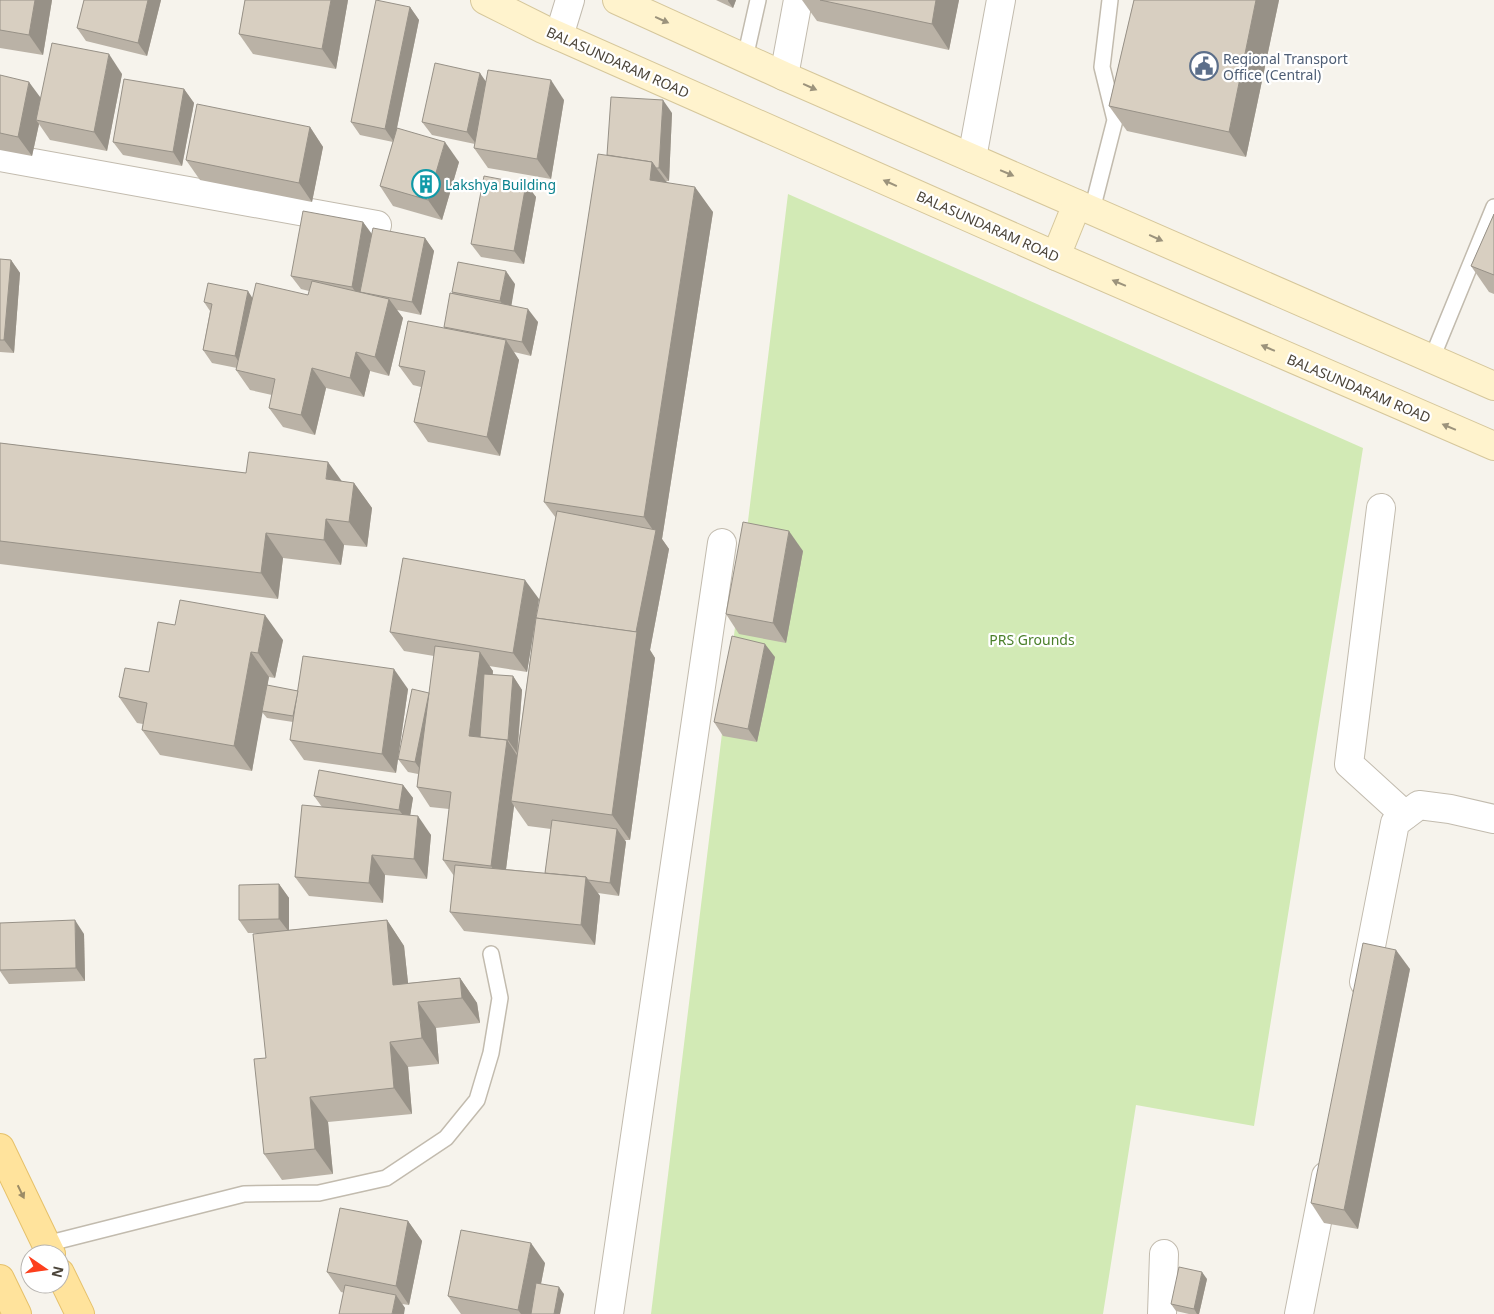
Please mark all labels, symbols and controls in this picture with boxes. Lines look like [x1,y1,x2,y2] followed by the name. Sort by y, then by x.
[655,17,669,25] one-way arrow
[544,22,692,102] street label: BALASUNDARAM ROAD
[1223,49,1348,84] place label: Regional Transport Office (Central)
[1189,51,1219,81] public building icon: Regional Transport Office (Central)
[803,83,817,91] one-way arrow
[411,169,441,199] building icon: Lakshya Building
[1000,170,1014,178] one-way arrow
[445,175,556,194] place label: Lakshya Building
[883,178,897,186] one-way arrow
[914,186,1062,266] street label: BALASUNDARAM ROAD
[1149,234,1163,242] one-way arrow
[1112,279,1126,287] one-way arrow
[1261,344,1275,352] one-way arrow
[1284,349,1434,427] street label: BALASUNDARAM ROAD
[1442,422,1456,430] one-way arrow
[989,630,1075,649] park label: PRS Grounds
[17,1185,25,1199] one-way arrow
[20,1244,70,1294] north arrow
[48,1264,69,1280] text: N

